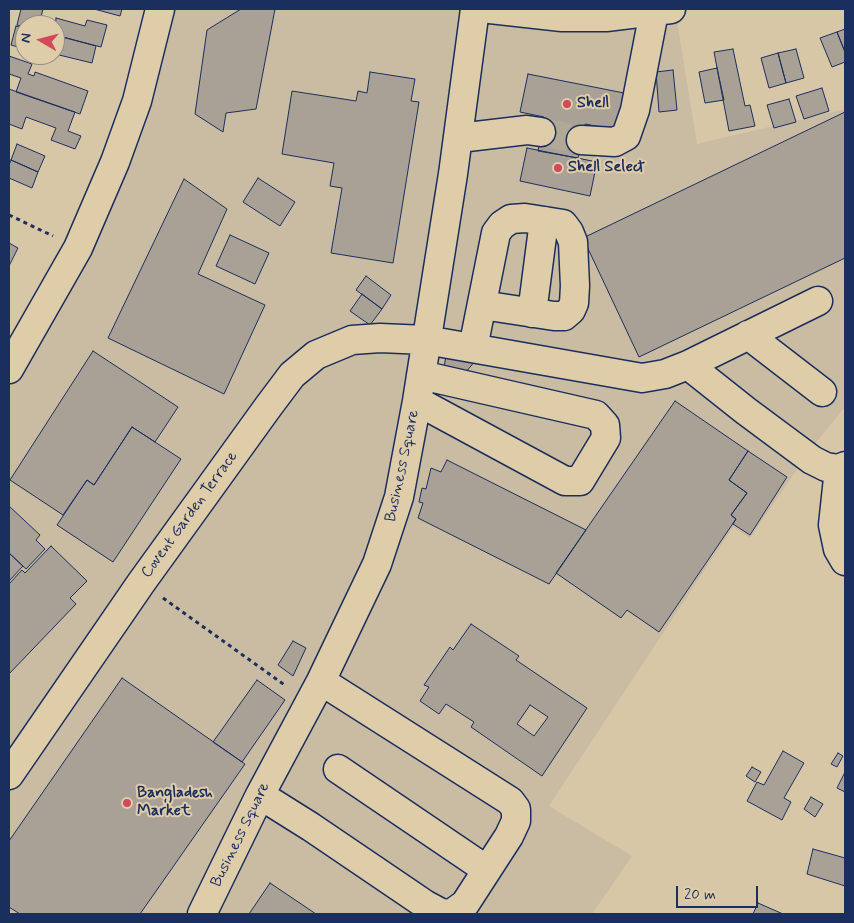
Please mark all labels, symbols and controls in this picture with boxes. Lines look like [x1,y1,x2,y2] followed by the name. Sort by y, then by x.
[15,15,65,65] north arrow
[17,32,36,44] text: N
[577,94,609,114] place label: Shell
[561,98,573,110] marker: Shell
[568,158,645,178] place label: Shell Select
[552,162,564,174] marker: Shell Select
[382,408,424,524] street label: Business Square
[137,448,243,582] street label: Covent Garden Terrace
[207,779,275,891] street label: Business Square
[137,784,213,822] place label: Bangladesh Market
[121,797,133,809] marker: Bangladesh Market
[679,876,762,908] scale bar
[684,885,716,905] text: 20 m

